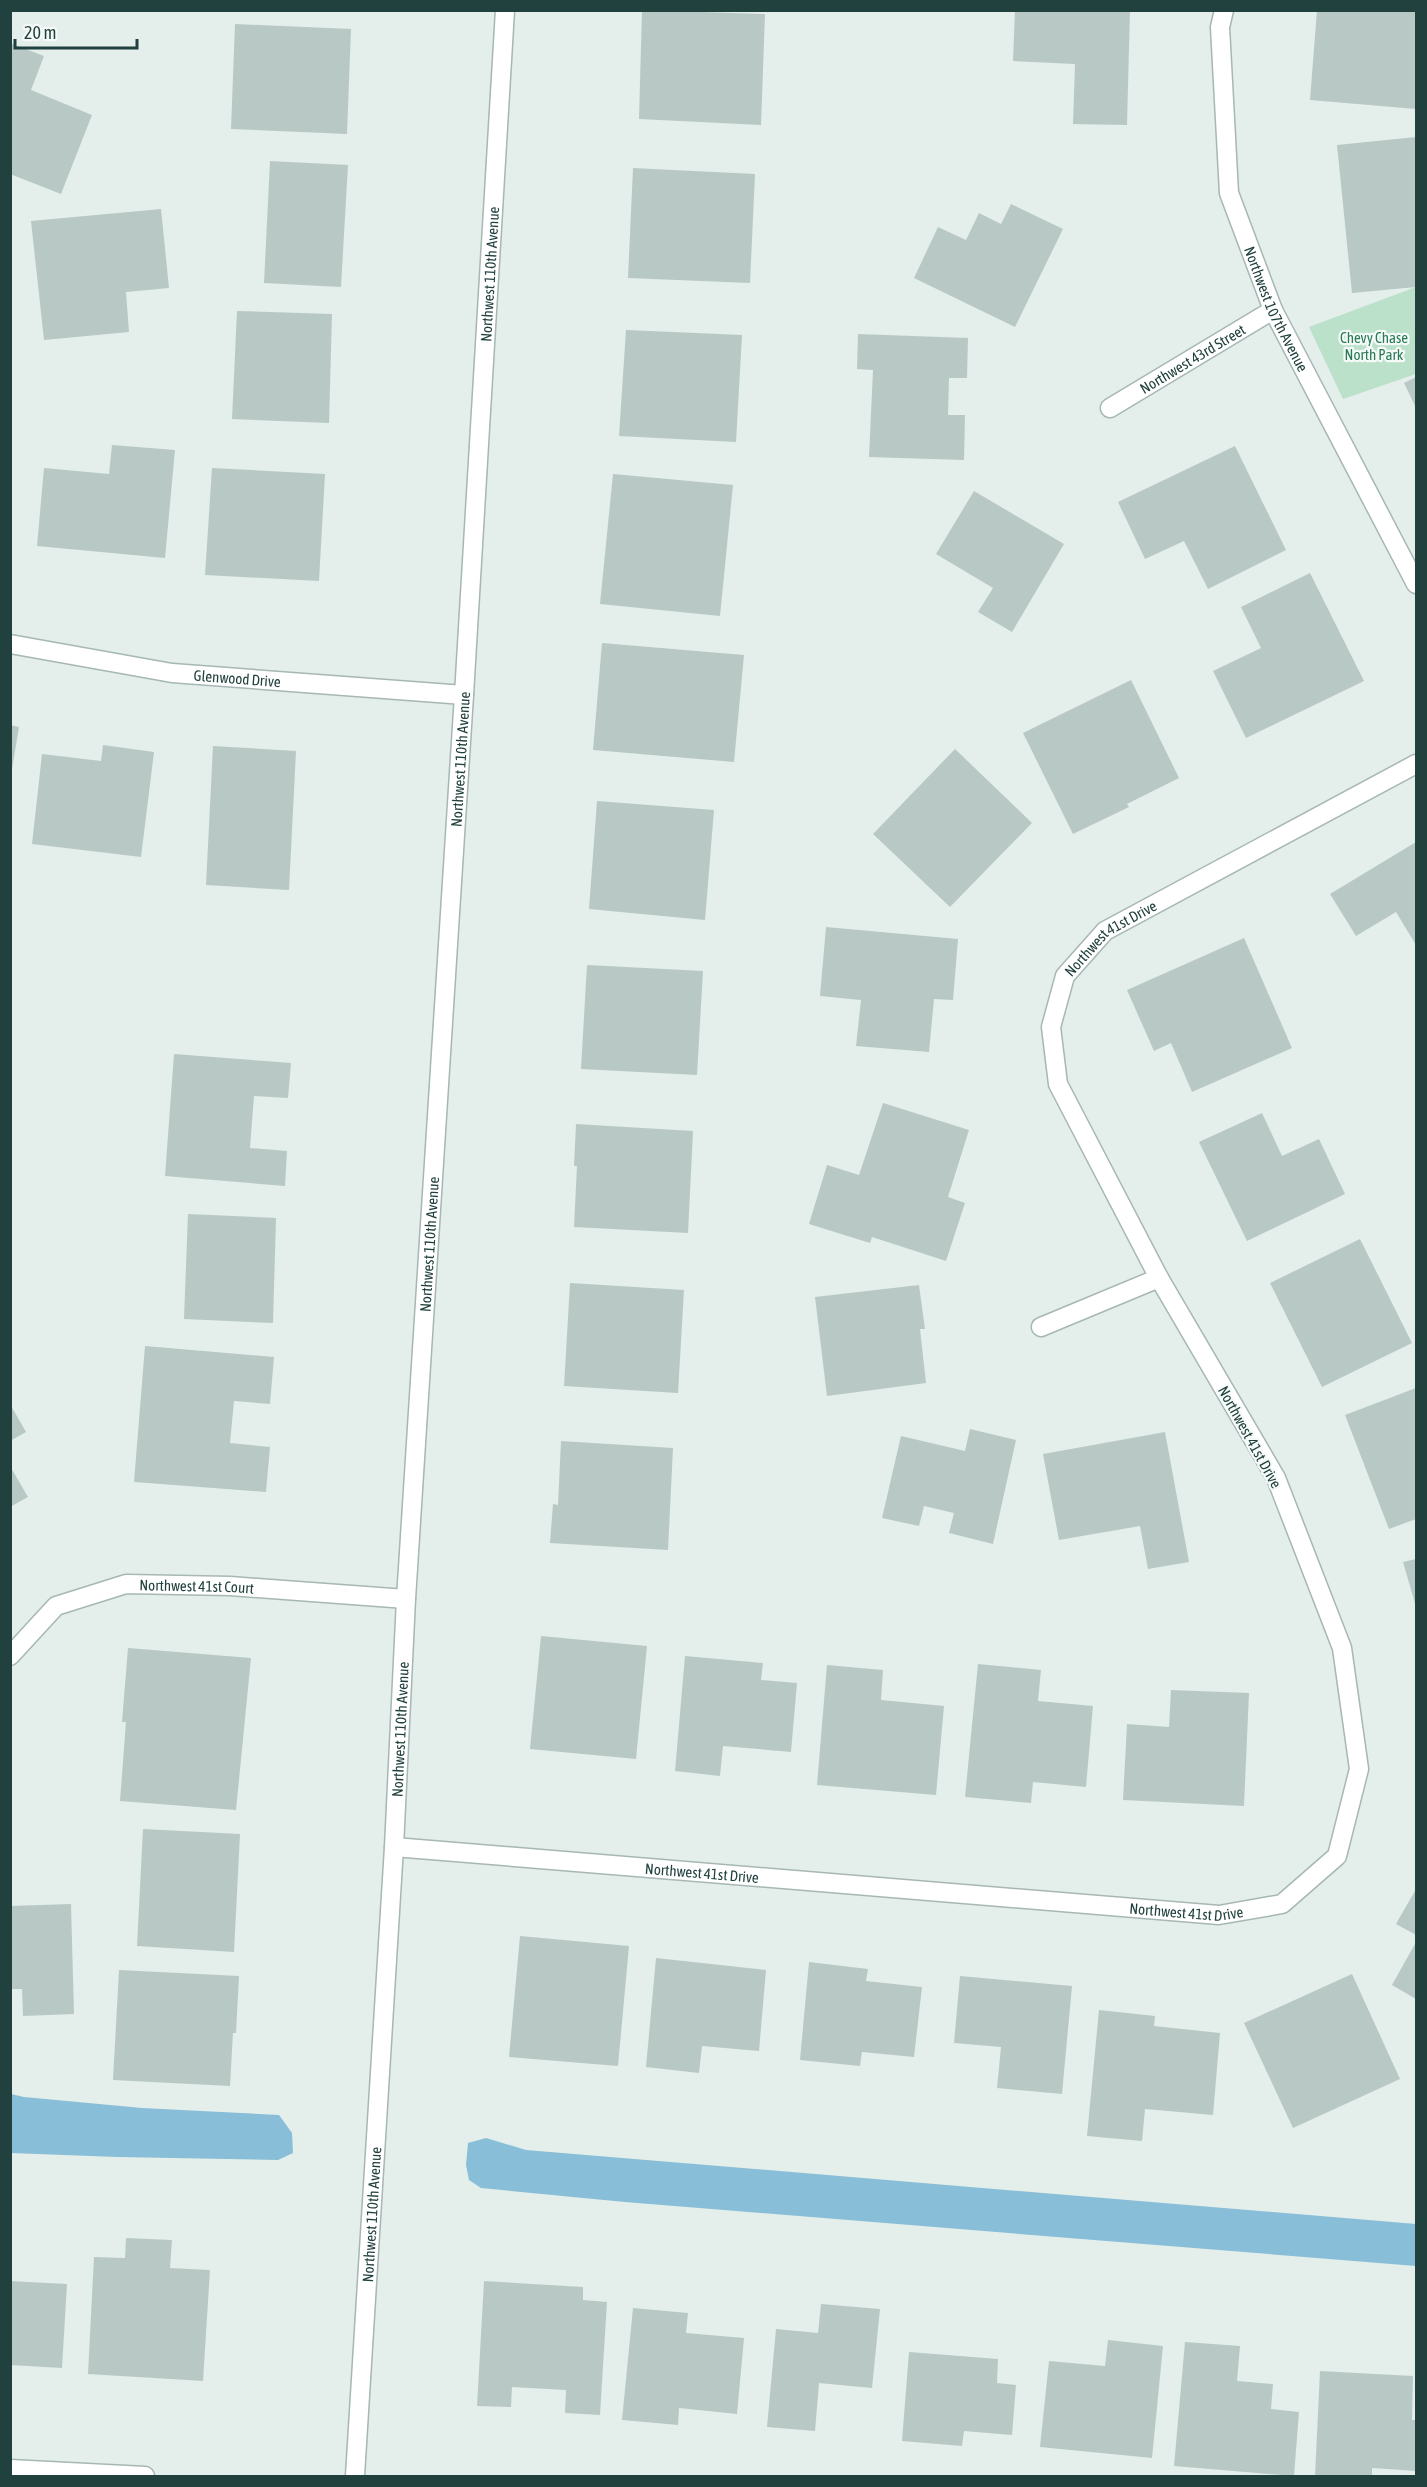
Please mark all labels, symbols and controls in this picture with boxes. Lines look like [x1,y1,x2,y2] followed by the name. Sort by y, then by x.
[15,12,136,50] scale bar
[24,22,56,43] text: 20 m
[477,206,502,342] street label: Northwest 110th Avenue
[1241,244,1312,374] street label: Northwest 107th Avenue
[1137,320,1248,397] street label: Northwest 43rd Street
[1340,329,1408,363] park label: Chevy Chase North Park
[193,666,282,690] street label: Glenwood Drive
[447,691,473,827] street label: Northwest 110th Avenue
[1061,896,1159,979] street label: Northwest 41st Drive
[416,1176,442,1312] street label: Northwest 110th Avenue
[1215,1383,1285,1491] street label: Northwest 41st Drive
[139,1576,255,1596] street label: Northwest 41st Court
[388,1661,411,1797] street label: Northwest 110th Avenue
[644,1859,760,1886] street label: Northwest 41st Drive
[1129,1899,1245,1924] street label: Northwest 41st Drive
[359,2146,384,2283] street label: Northwest 110th Avenue

